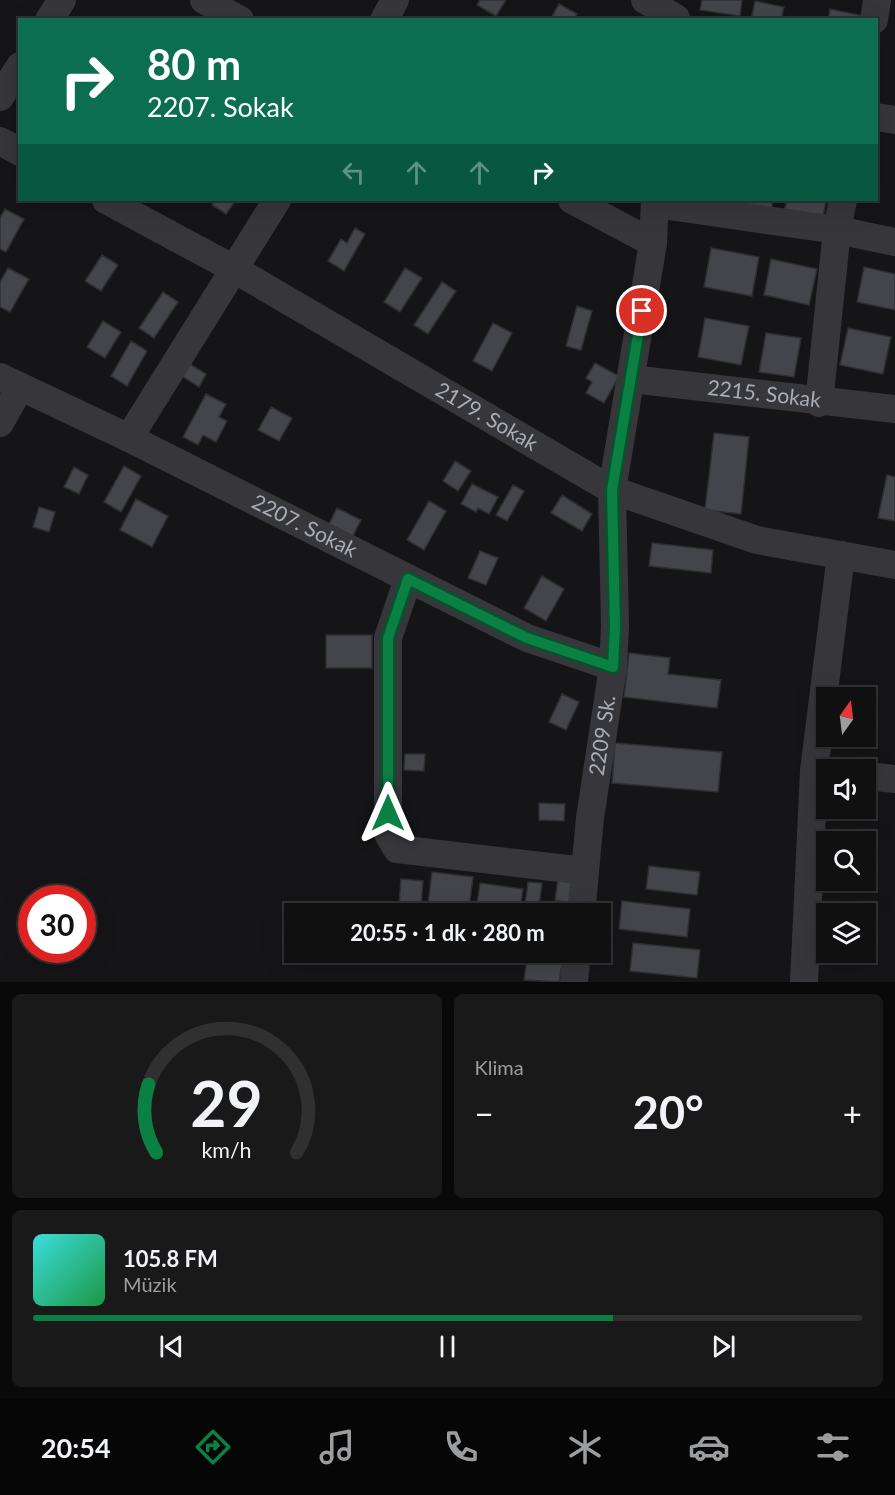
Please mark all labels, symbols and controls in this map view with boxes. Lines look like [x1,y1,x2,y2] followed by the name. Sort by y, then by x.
[147,39,241,89] text: 80 m
[48,42,126,120] icon: right
[147,90,294,123] text: 2207. Sokak
[337,156,370,189] icon: left
[400,156,433,189] icon: ahead
[463,156,496,189] icon: ahead
[526,156,559,189] icon: right
[616,285,667,336] pin
[625,294,658,327] icon: arrive
[706,374,823,412] street label: 2215. Sokak
[432,376,543,455] street label: 2179. Sokak
[248,488,362,562] street label: 2207. Sokak
[816,687,876,747] north arrow
[816,687,876,963] map controls
[583,693,620,777] street label: 2209 Sk.
[816,759,876,819] button: sound
[356,781,420,845] position arrow
[816,831,876,891] button: search
[18,885,96,963] speed limit sign: 30
[816,903,876,963] button: layers
[350,919,545,946] text: 20:55 · 1 dk · 280 m
[475,1055,524,1079] text: Klima
[191,1065,263,1140] text: 29
[633,1085,704,1139] text: 20°
[475,1093,494,1133] text: −
[843,1093,862,1133] text: +
[202,1137,252,1163] text: km/h
[123,1245,218,1272] text: 105.8 FM
[123,1272,177,1296] text: Müzik
[155,1330,188,1363] icon: previous
[431,1330,464,1363] icon: pause
[707,1330,740,1363] icon: next
[192,1426,234,1468] icon: directions
[316,1426,358,1468] icon: music
[440,1426,482,1468] icon: phone
[564,1426,606,1468] icon: climate
[688,1426,730,1468] icon: car
[812,1426,854,1468] icon: filters
[41,1431,111,1464] text: 20:54

